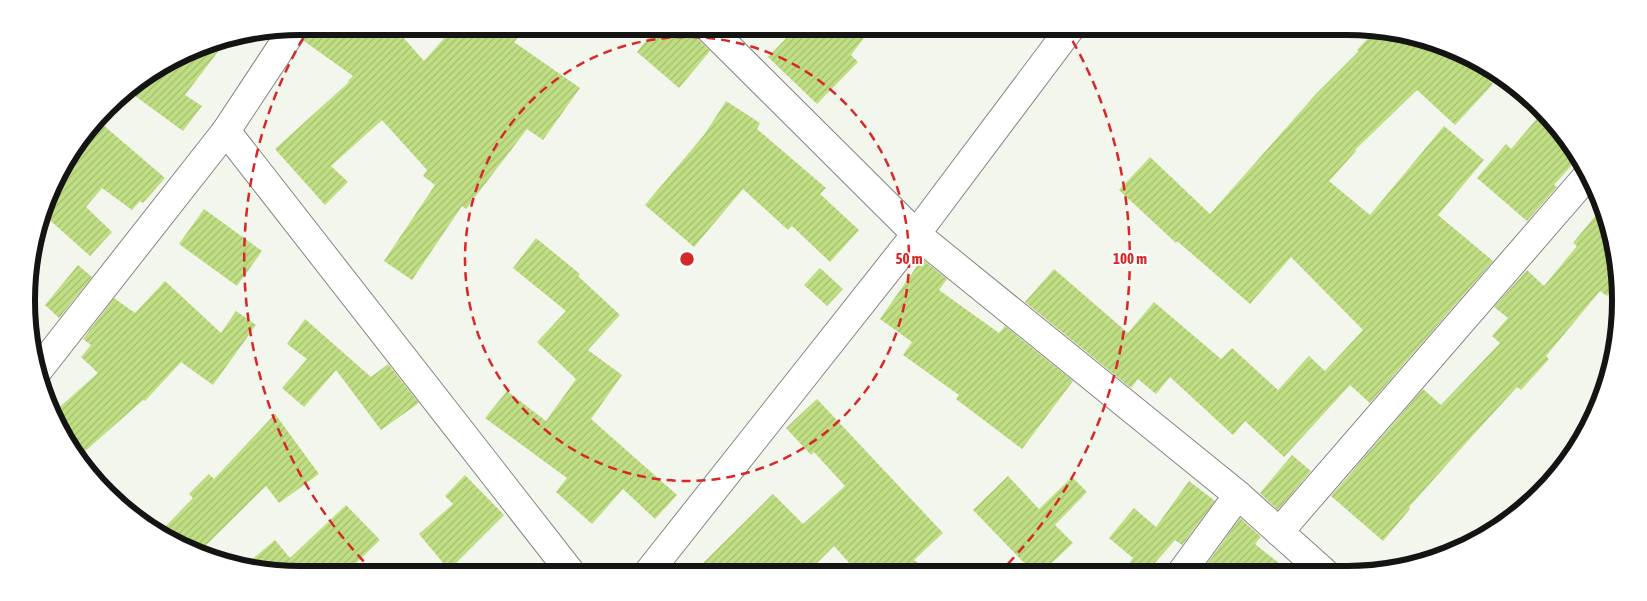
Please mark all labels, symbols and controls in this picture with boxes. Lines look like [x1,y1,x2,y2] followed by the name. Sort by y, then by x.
[678,250,696,268] centre of rings
[896,250,923,267] text: 50 m
[1113,250,1147,267] text: 100 m

